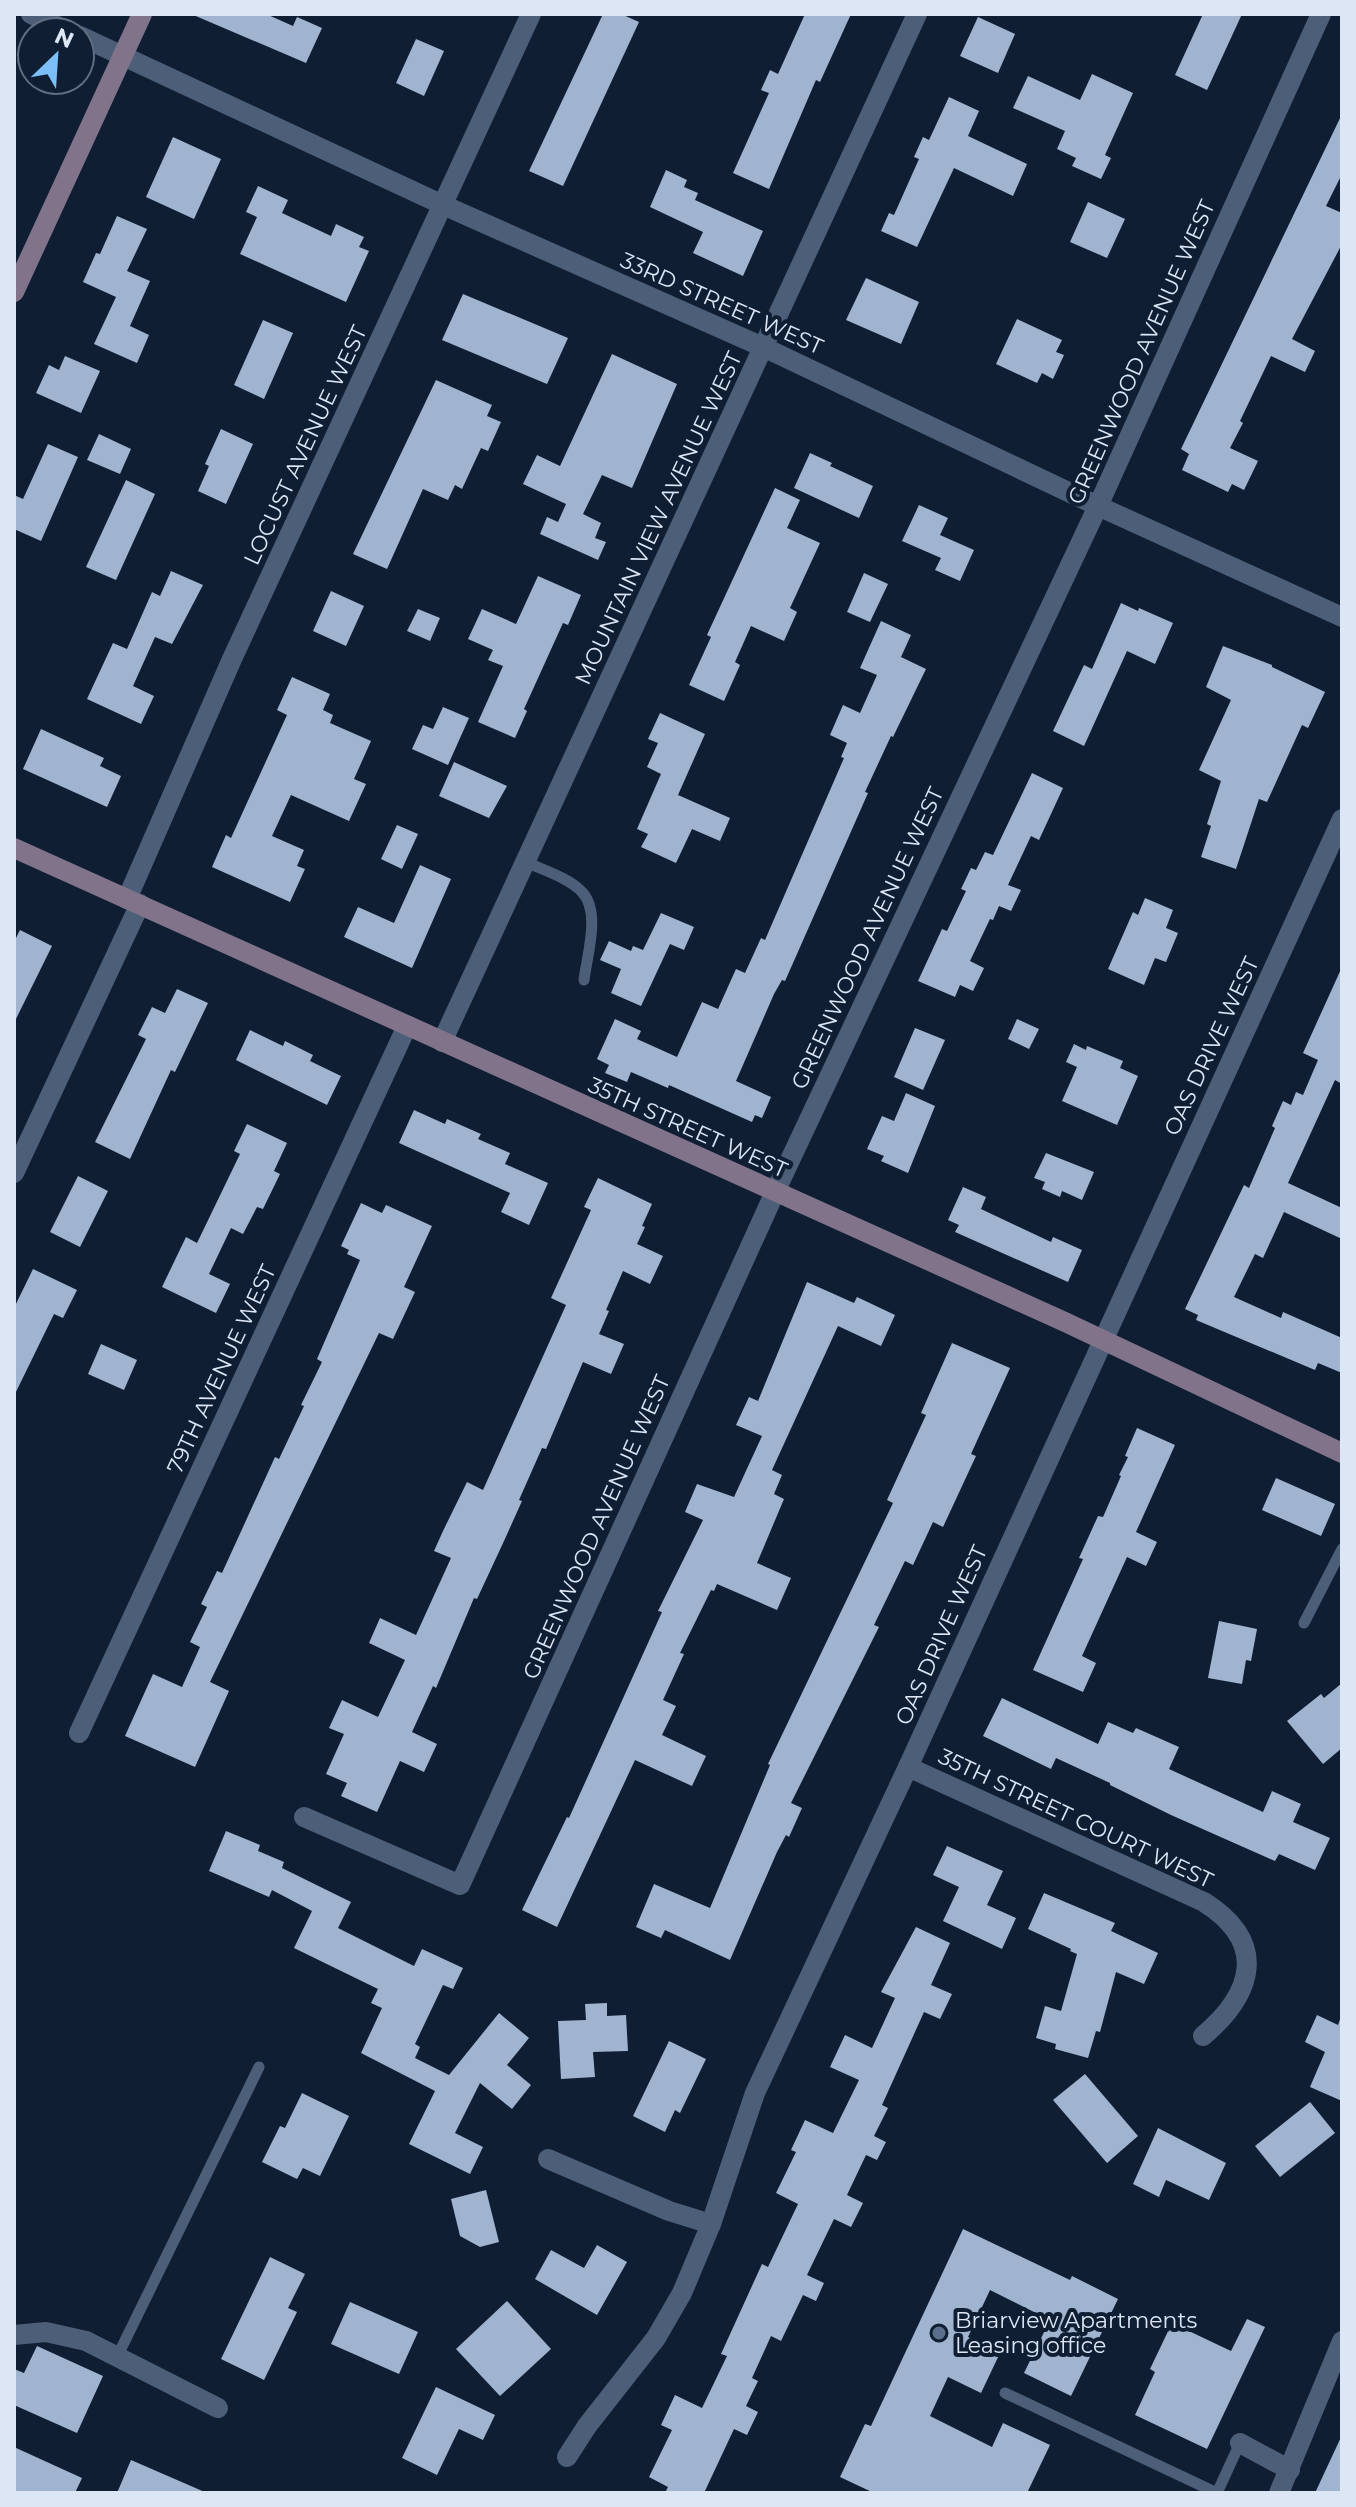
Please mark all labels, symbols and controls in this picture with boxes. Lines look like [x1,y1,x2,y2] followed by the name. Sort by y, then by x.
[16,16,96,96] north arrow
[50,22,78,54] text: N
[1062,196,1221,508] street label: GREENWOOD AVENUE WEST
[616,247,828,360] street label: 33RD STREET WEST
[238,321,373,569] street label: LOCUST AVENUE WEST
[569,347,748,689] street label: MOUNTAIN VIEW AVENUE WEST
[785,783,950,1093] street label: GREENWOOD AVENUE WEST
[1158,952,1265,1140] street label: OAS DRIVE WEST
[584,1071,792,1184] street label: 35TH STREET WEST
[161,1260,282,1478] street label: 79TH AVENUE WEST
[517,1371,676,1683] street label: GREENWOOD AVENUE WEST
[890,1541,993,1729] street label: OAS DRIVE WEST
[934,1743,1218,1894] street label: 35TH STREET COURT WEST
[955,2307,1197,2359] place label: Briarview Apartments Leasing office
[930,2324,948,2342] marker: Briarview Apartments Leasing office

